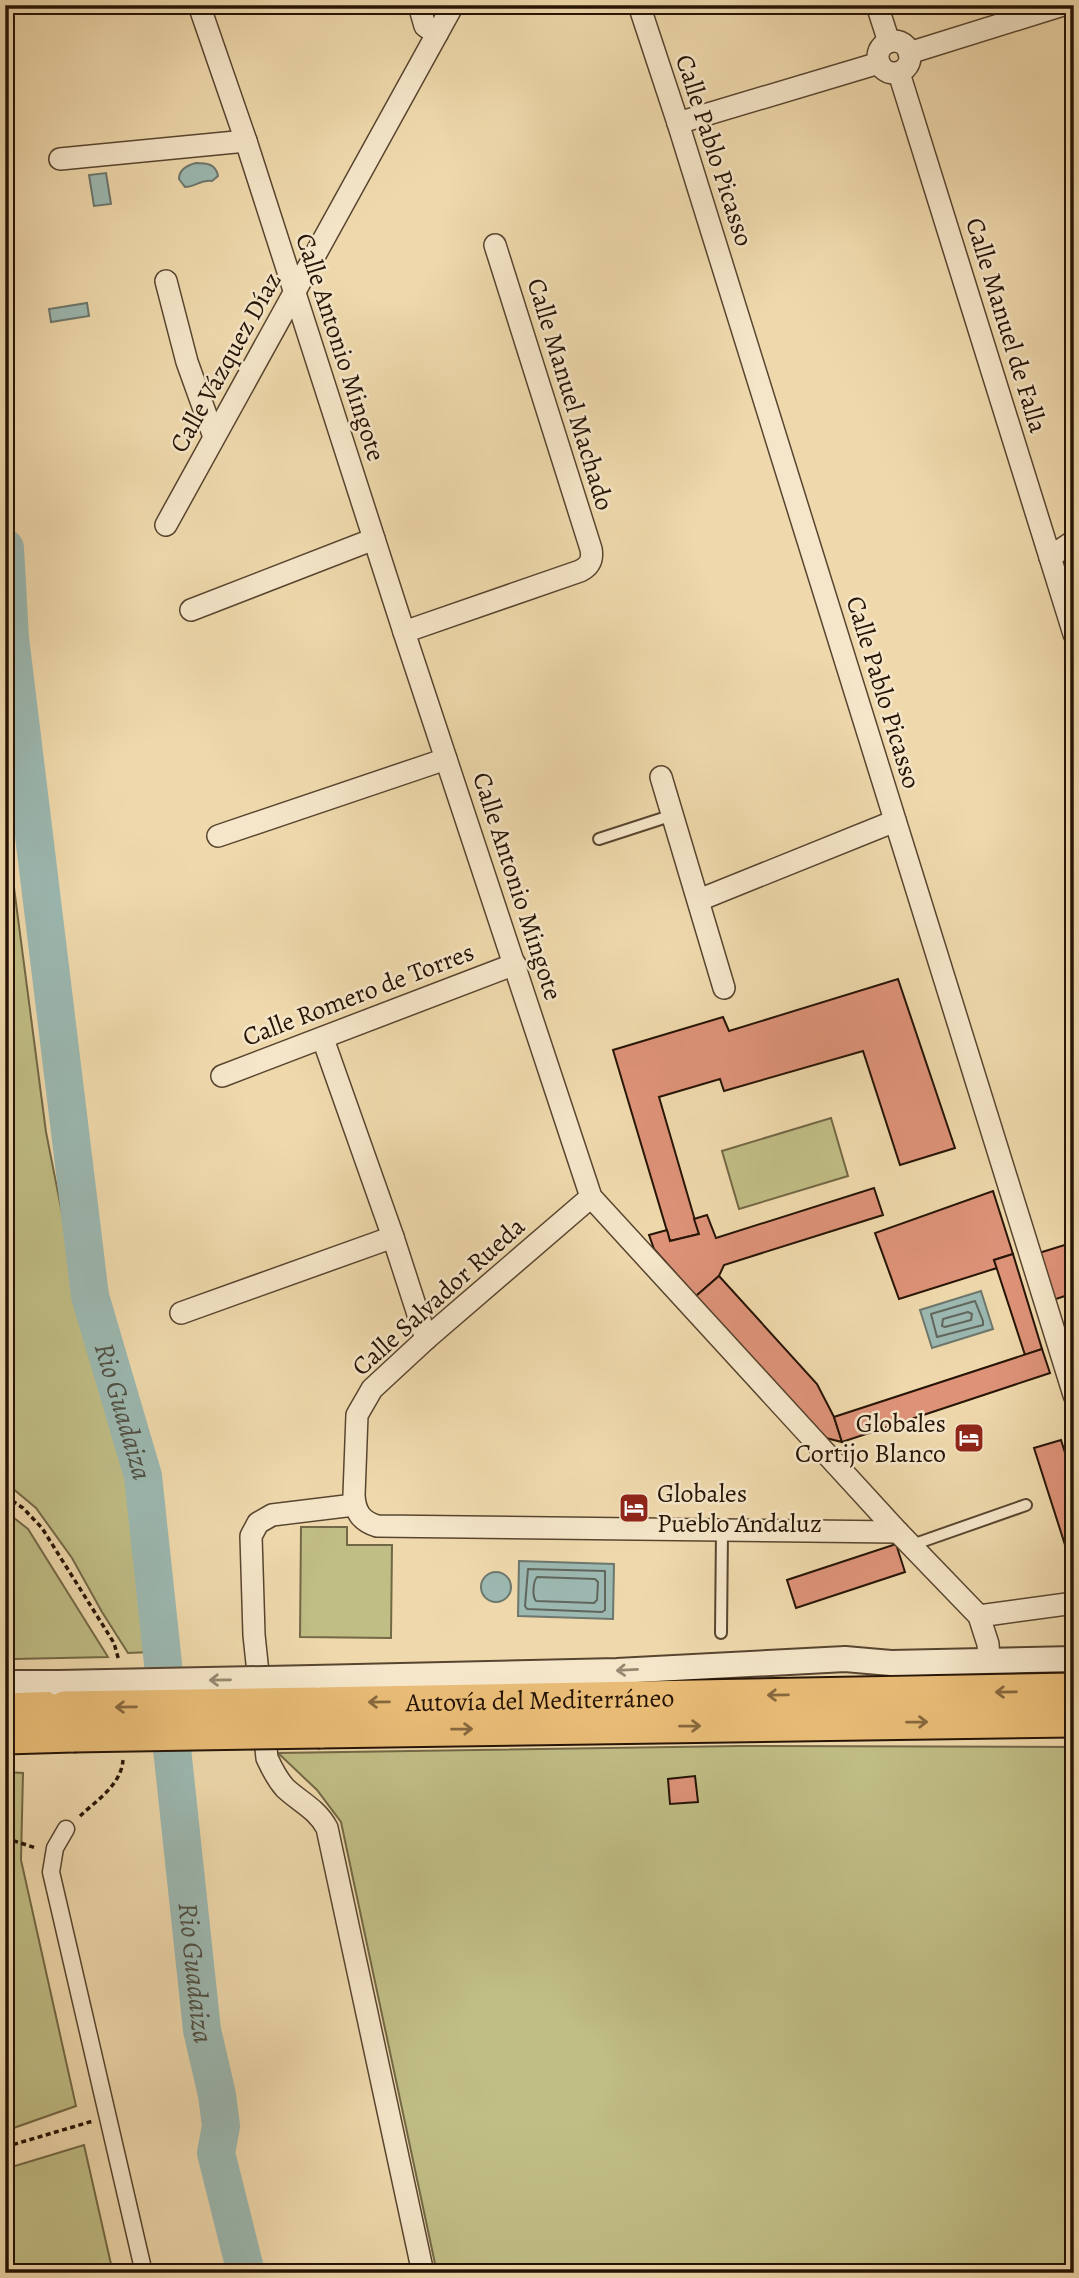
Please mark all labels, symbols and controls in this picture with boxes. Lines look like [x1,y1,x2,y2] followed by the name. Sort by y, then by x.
[667,50,762,251] street label: Calle Pablo Picasso
[957,213,1056,437] street label: Calle Manuel de Falla
[287,229,394,466] street label: Calle Antonio Mingote
[161,266,290,459] street label: Calle Vázquez Díaz
[519,274,623,515] street label: Calle Manuel Machado
[838,592,929,793] street label: Calle Pablo Picasso
[464,768,571,1005] street label: Calle Antonio Mingote
[237,934,479,1055] street label: Calle Romero de Torres
[344,1209,532,1384] street label: Calle Salvador Rueda
[85,1338,161,1484] water label: Rio Guadaiza
[795,1406,946,1471] place label: Globales Cortijo Blanco
[952,1421,986,1455] hotel icon: Globales Cortijo Blanco
[657,1476,822,1541] place label: Globales Pueblo Andaluz
[617,1491,651,1525] hotel icon: Globales Pueblo Andaluz
[616,1664,639,1677] one-way arrow
[209,1673,232,1687] one-way arrow
[404,1680,675,1720] street label: Autovía del Mediterráneo
[994,1685,1017,1698] one-way arrow
[767,1688,790,1702] one-way arrow
[368,1696,391,1709] one-way arrow
[114,1700,137,1714] one-way arrow
[905,1715,928,1729] one-way arrow
[678,1719,701,1732] one-way arrow
[450,1722,473,1736] one-way arrow
[169,1901,222,2047] water label: Rio Guadaiza

